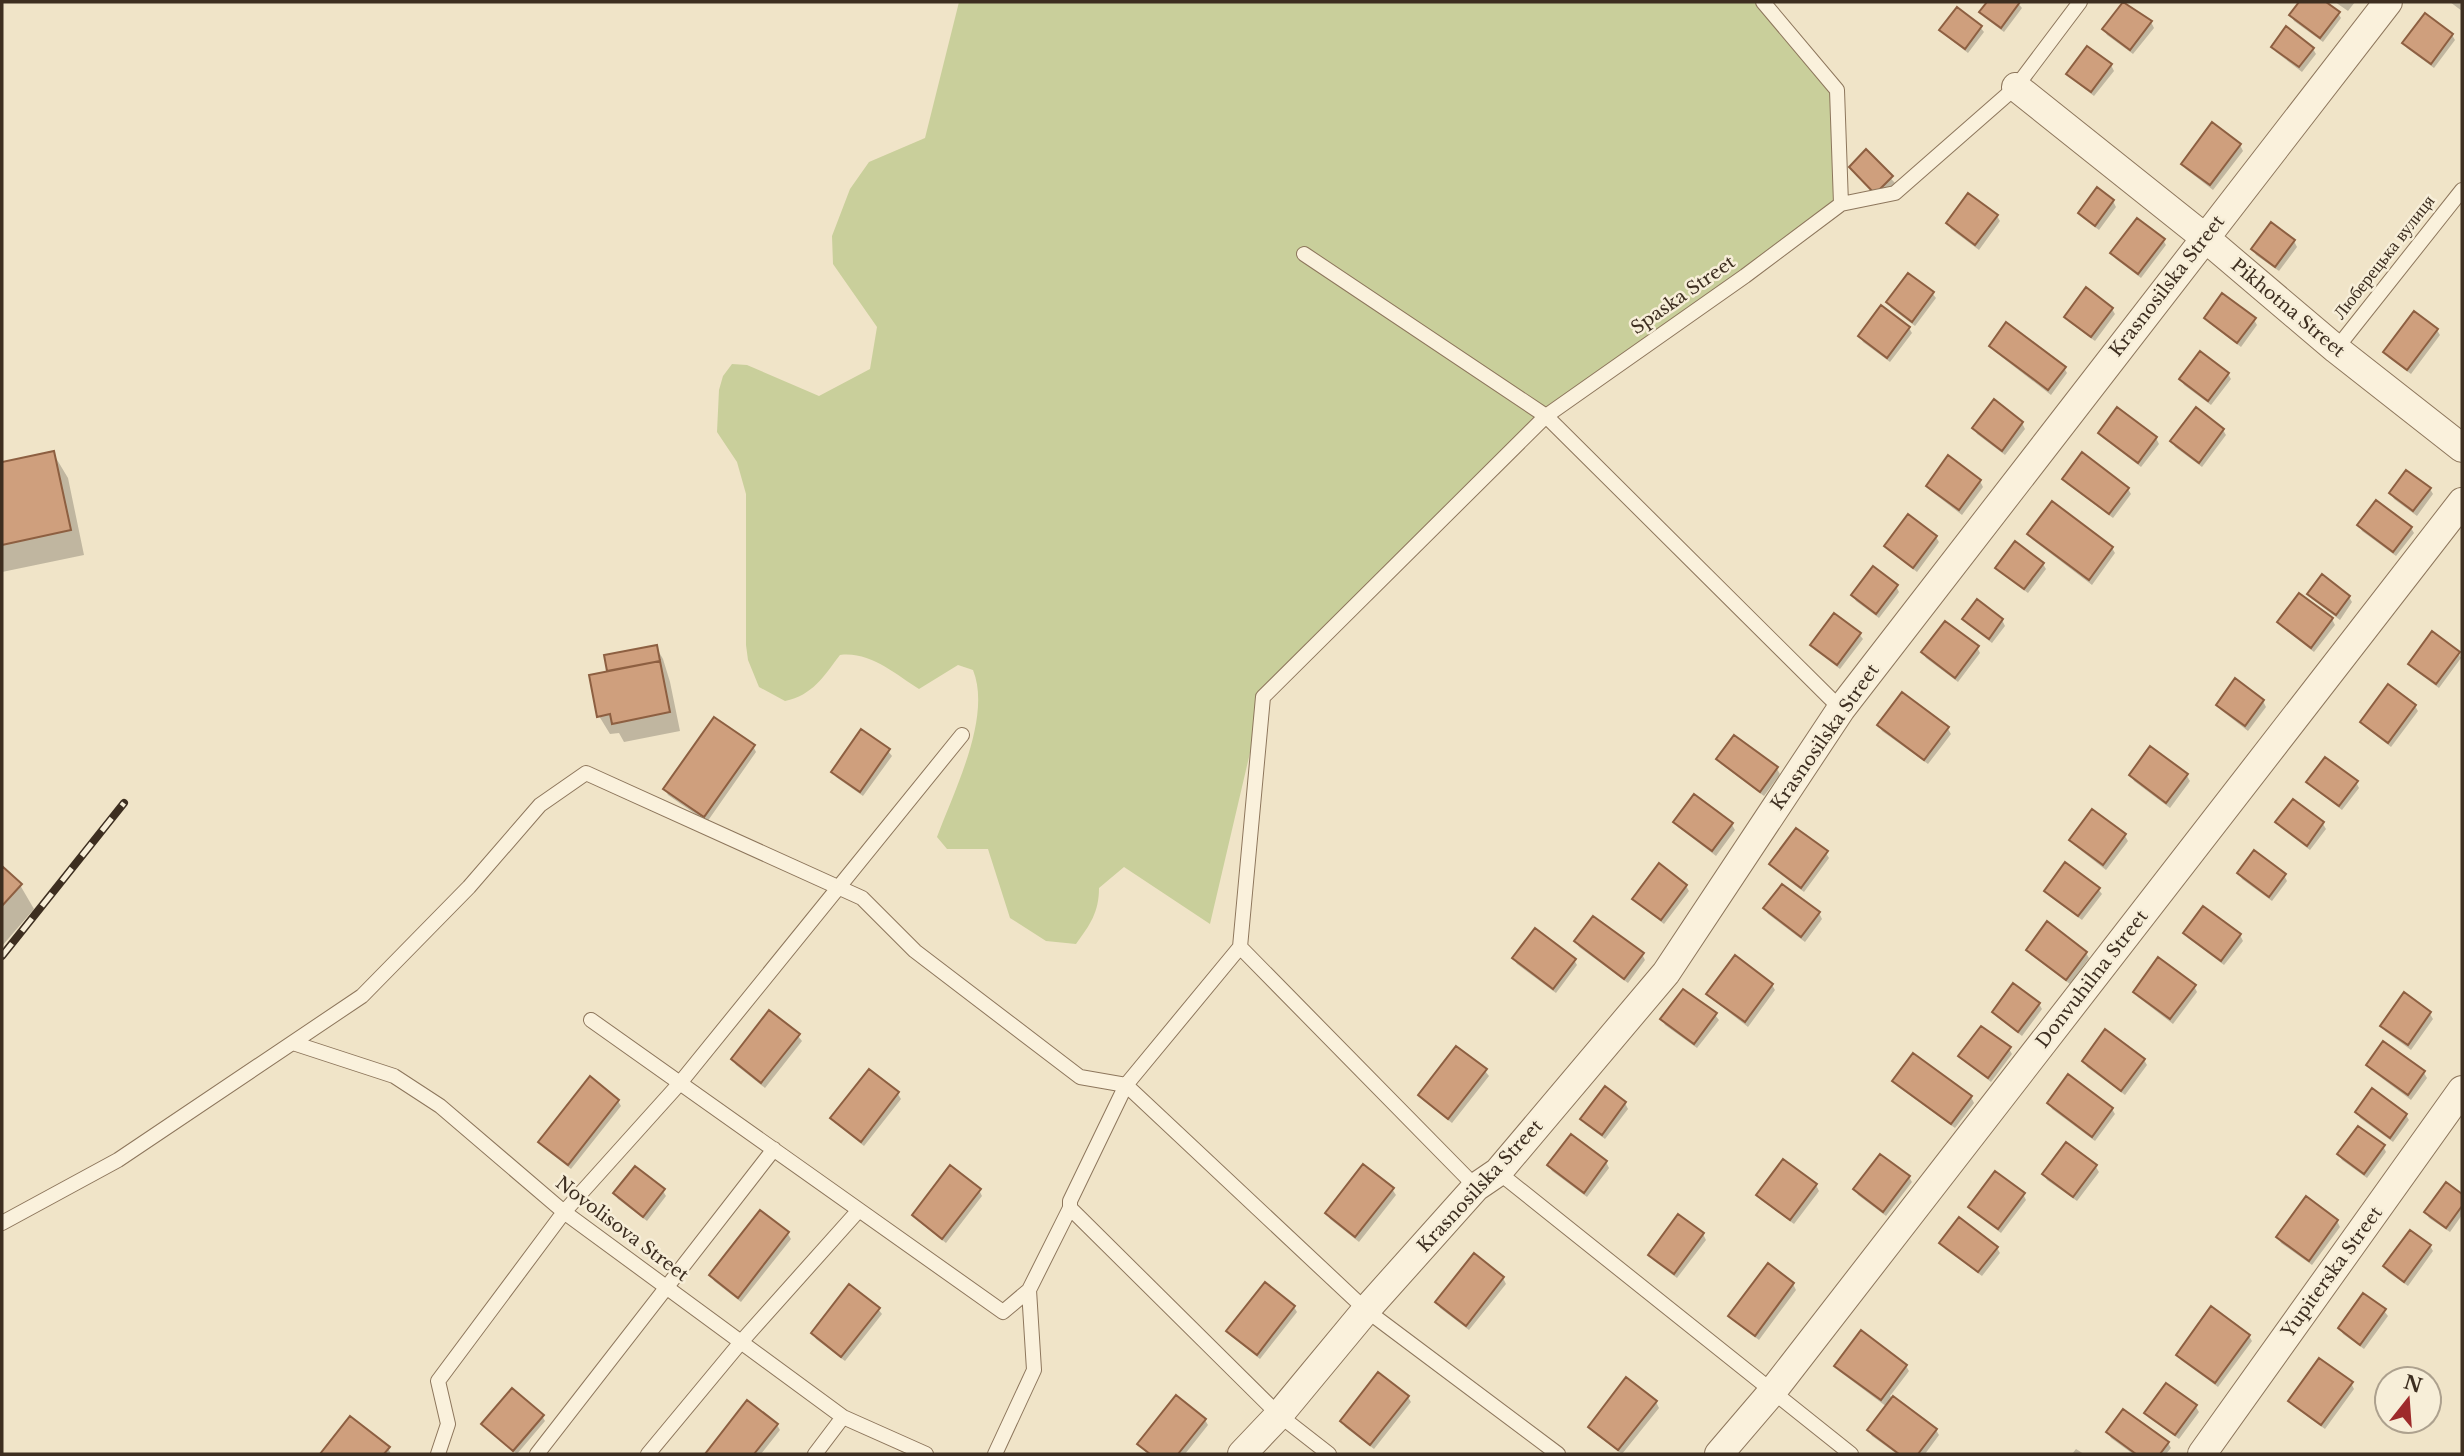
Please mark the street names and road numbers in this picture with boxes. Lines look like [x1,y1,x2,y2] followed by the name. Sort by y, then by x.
[2329,190,2439,324] street label: Люберецька вулиця
[2105,211,2229,361] street label: Krasnosilska Street
[1627,251,1739,339] street label: Spaska Street
[2227,254,2350,362] street label: Pikhotna Street
[1766,660,1884,814] street label: Krasnosilska Street
[2031,906,2153,1052] street label: Donvuhilna Street
[1413,1115,1547,1257] street label: Krasnosilska Street
[551,1172,693,1286] street label: Novolisova Street
[2276,1202,2387,1343] street label: Yupiterska Street

